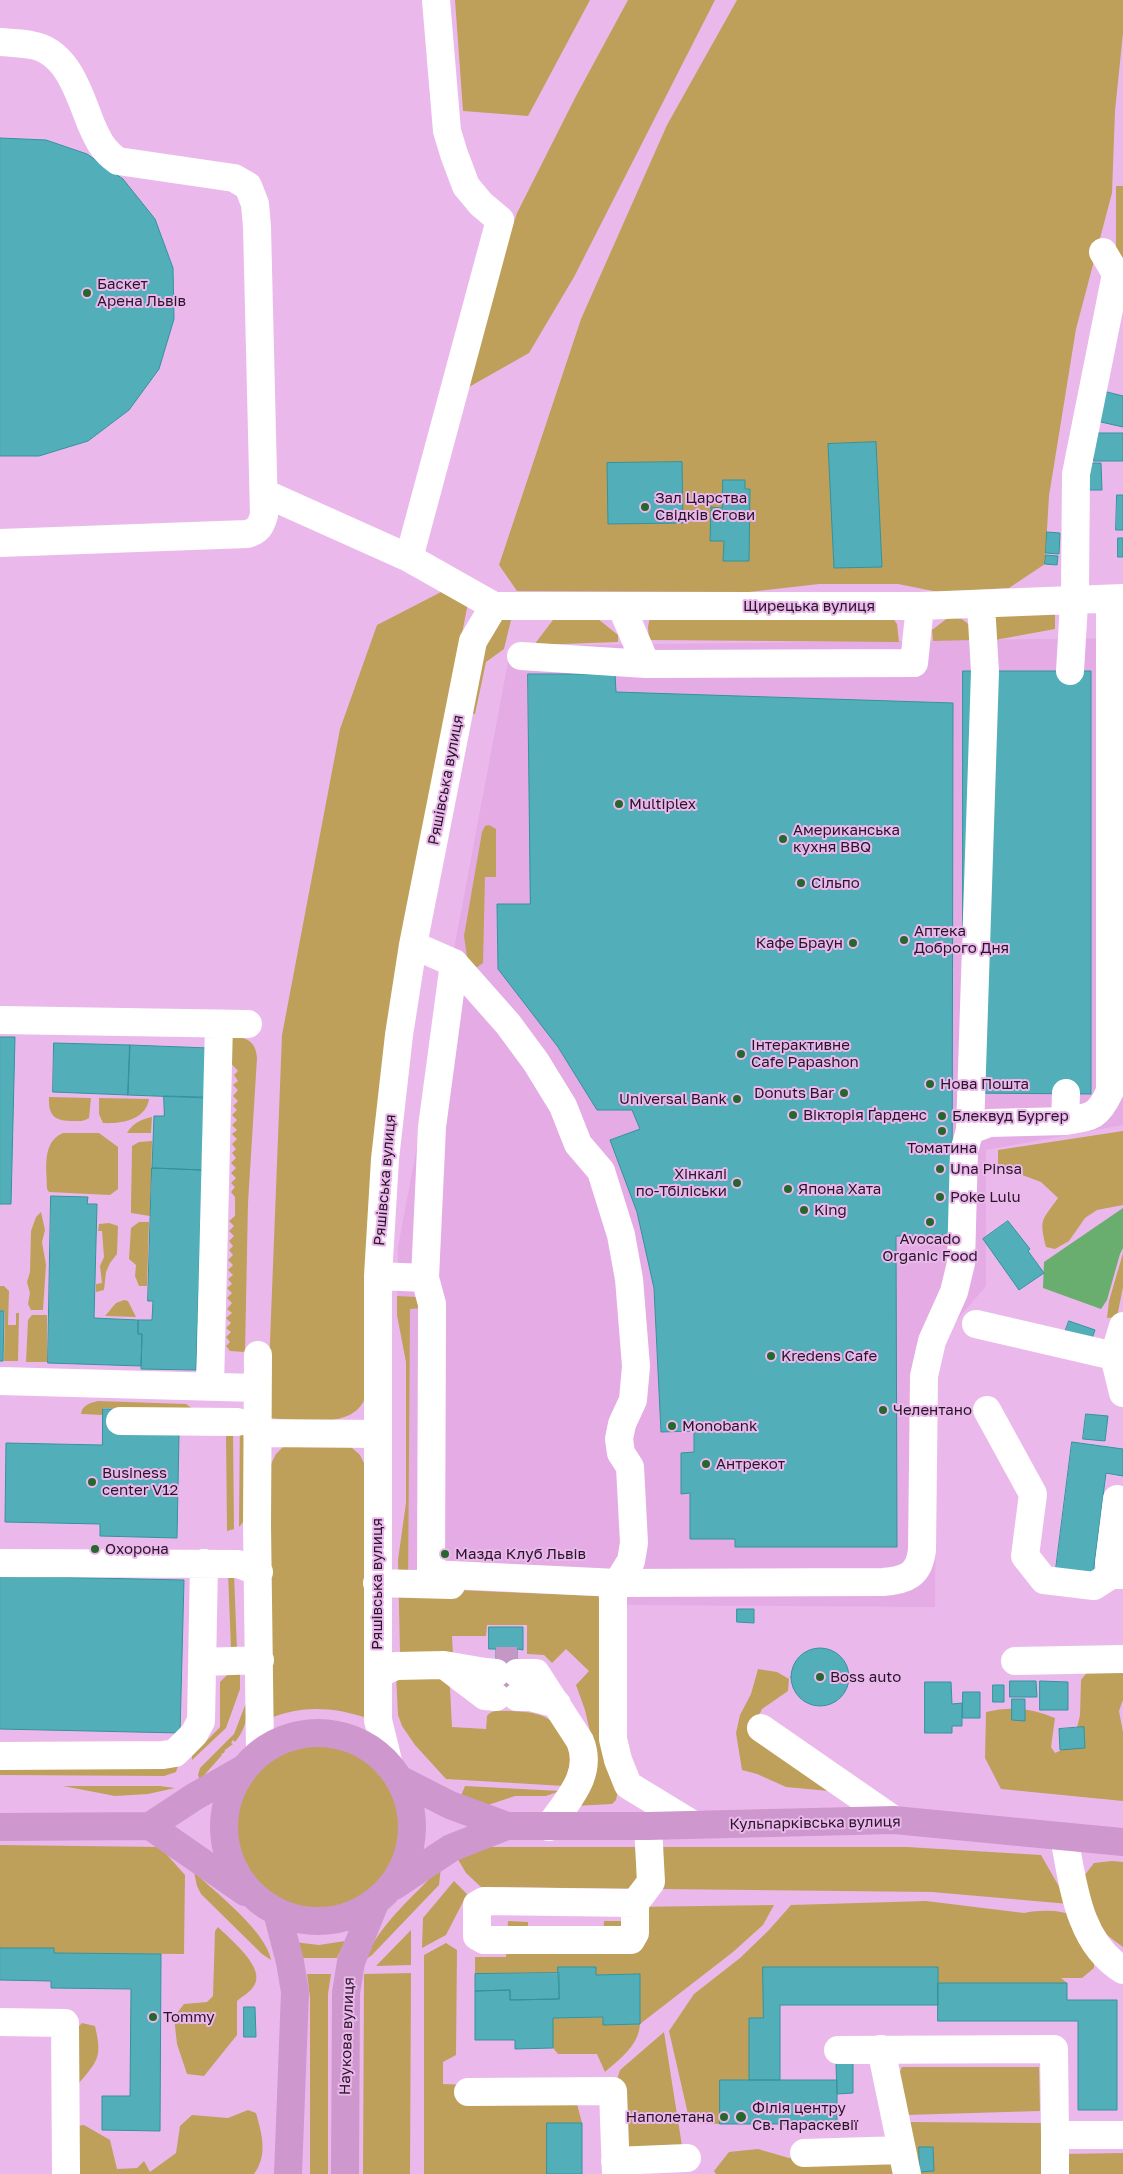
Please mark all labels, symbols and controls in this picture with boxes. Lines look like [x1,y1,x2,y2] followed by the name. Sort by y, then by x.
[97,275,186,310] place label: Баскет Арена Львів
[81,287,93,299] marker: Баскет Арена Львів
[655,489,755,524] place label: Зал Царства Свідків Єгови
[639,501,651,513] marker: Зал Царства Свідків Єгови
[743,597,875,615] street label: Щирецька вулиця
[425,714,467,846] street label: Ряшівська вулиця
[629,795,696,813] place label: Multiplex
[613,798,625,810] marker: Multiplex
[793,821,900,856] place label: Американська кухня BBQ
[777,833,789,845] marker: Американська кухня BBQ
[811,874,860,892] place label: Сільпо
[795,877,807,889] marker: Сільпо
[914,922,1009,957] place label: Аптека Доброго Дня
[756,934,843,952] place label: Кафе Браун
[898,934,910,946] marker: Аптека Доброго Дня
[847,937,859,949] marker: Кафе Браун
[751,1036,859,1071] place label: Інтерактивне Cafe Papashon
[735,1048,747,1060] marker: Інтерактивне Cafe Papashon
[940,1075,1029,1093] place label: Нова Пошта
[924,1078,936,1090] marker: Нова Пошта
[754,1084,834,1102] place label: Donuts Bar
[838,1087,850,1099] marker: Donuts Bar
[619,1090,727,1108] place label: Universal Bank
[731,1093,743,1105] marker: Universal Bank
[803,1106,927,1124] place label: Вікторія Ґарденс
[952,1107,1069,1125] place label: Блеквуд Бургер
[787,1109,799,1121] marker: Вікторія Ґарденс
[936,1110,948,1122] marker: Блеквуд Бургер
[370,1113,400,1247] street label: Ряшівська вулиця
[936,1125,948,1137] marker: Томатина
[907,1139,977,1157] place label: Томатина
[950,1160,1022,1178] place label: Una Pinsa
[934,1163,946,1175] marker: Una Pinsa
[636,1165,727,1200] place label: Хінкалі по-Тбіліськи
[731,1177,743,1189] marker: Хінкалі по-Тбіліськи
[798,1180,881,1198] place label: Япона Хата
[782,1183,794,1195] marker: Япона Хата
[950,1188,1020,1206] place label: Poke Lulu
[934,1191,946,1203] marker: Poke Lulu
[814,1201,847,1219] place label: King
[798,1204,810,1216] marker: King
[924,1216,936,1228] marker: Avocado Organic Food
[882,1230,978,1265] place label: Avocado Organic Food
[781,1347,877,1365] place label: Kredens Cafe
[765,1350,777,1362] marker: Kredens Cafe
[893,1401,972,1419] place label: Челентано
[877,1404,889,1416] marker: Челентано
[682,1417,758,1435] place label: Monobank
[666,1420,678,1432] marker: Monobank
[716,1455,785,1473] place label: Антрекот
[700,1458,712,1470] marker: Антрекот
[102,1464,178,1499] place label: Business center V12
[86,1476,98,1488] marker: Business center V12
[368,1518,386,1650] street label: Ряшівська вулиця
[105,1540,169,1558] place label: Охорона
[89,1543,101,1555] marker: Охорона
[455,1545,586,1563] place label: Мазда Клуб Львів
[439,1548,451,1560] marker: Мазда Клуб Львів
[830,1668,901,1686] place label: Boss auto
[814,1671,826,1683] marker: Boss auto
[729,1813,901,1833] street label: Кульпарківська вулиця
[336,1977,358,2095] street label: Наукова вулиця
[163,2008,215,2026] place label: Tommy
[147,2011,159,2023] marker: Tommy
[752,2099,858,2134] place label: Філія центру Св. Параскевії
[626,2108,714,2126] place label: Наполетана
[734,2110,748,2124] marker: Філія центру Св. Параскевії
[718,2111,730,2123] marker: Наполетана

